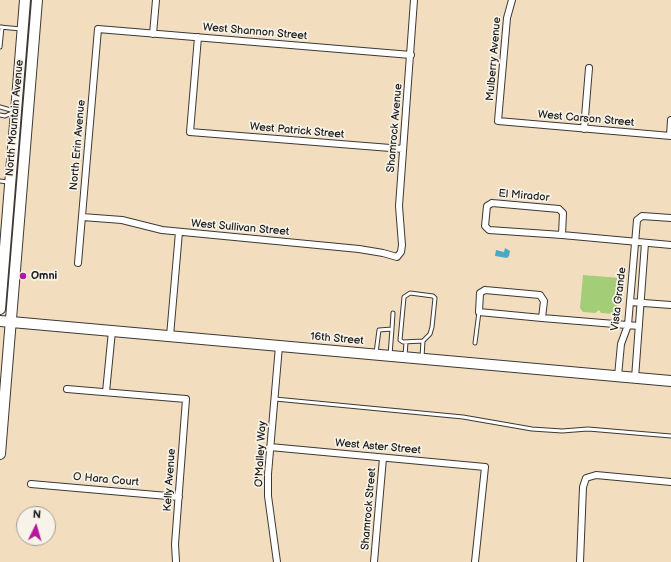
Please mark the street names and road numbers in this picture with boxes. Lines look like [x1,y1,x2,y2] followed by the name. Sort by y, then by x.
[484,17,504,101] street label: Mulberry Avenue
[202,21,308,43] street label: West Shannon Street
[3,59,27,177] street label: North Mountain Avenue
[385,83,405,173] street label: Shamrock Avenue
[67,99,89,191] street label: North Erin Avenue
[537,108,635,130] street label: West Carson Street
[249,120,345,142] street label: West Patrick Street
[498,187,550,205] street label: El Mirador
[190,217,290,239] street label: West Sullivan Street
[609,266,629,332] street label: Vista Grande
[310,330,364,348] street label: 16th Street
[253,421,269,487] street label: O'Malley Way
[334,437,422,457] street label: West Aster Street
[161,448,179,512] street label: Kelly Avenue
[359,467,379,551] street label: Shamrock Street
[72,471,140,489] street label: O Hara Court

